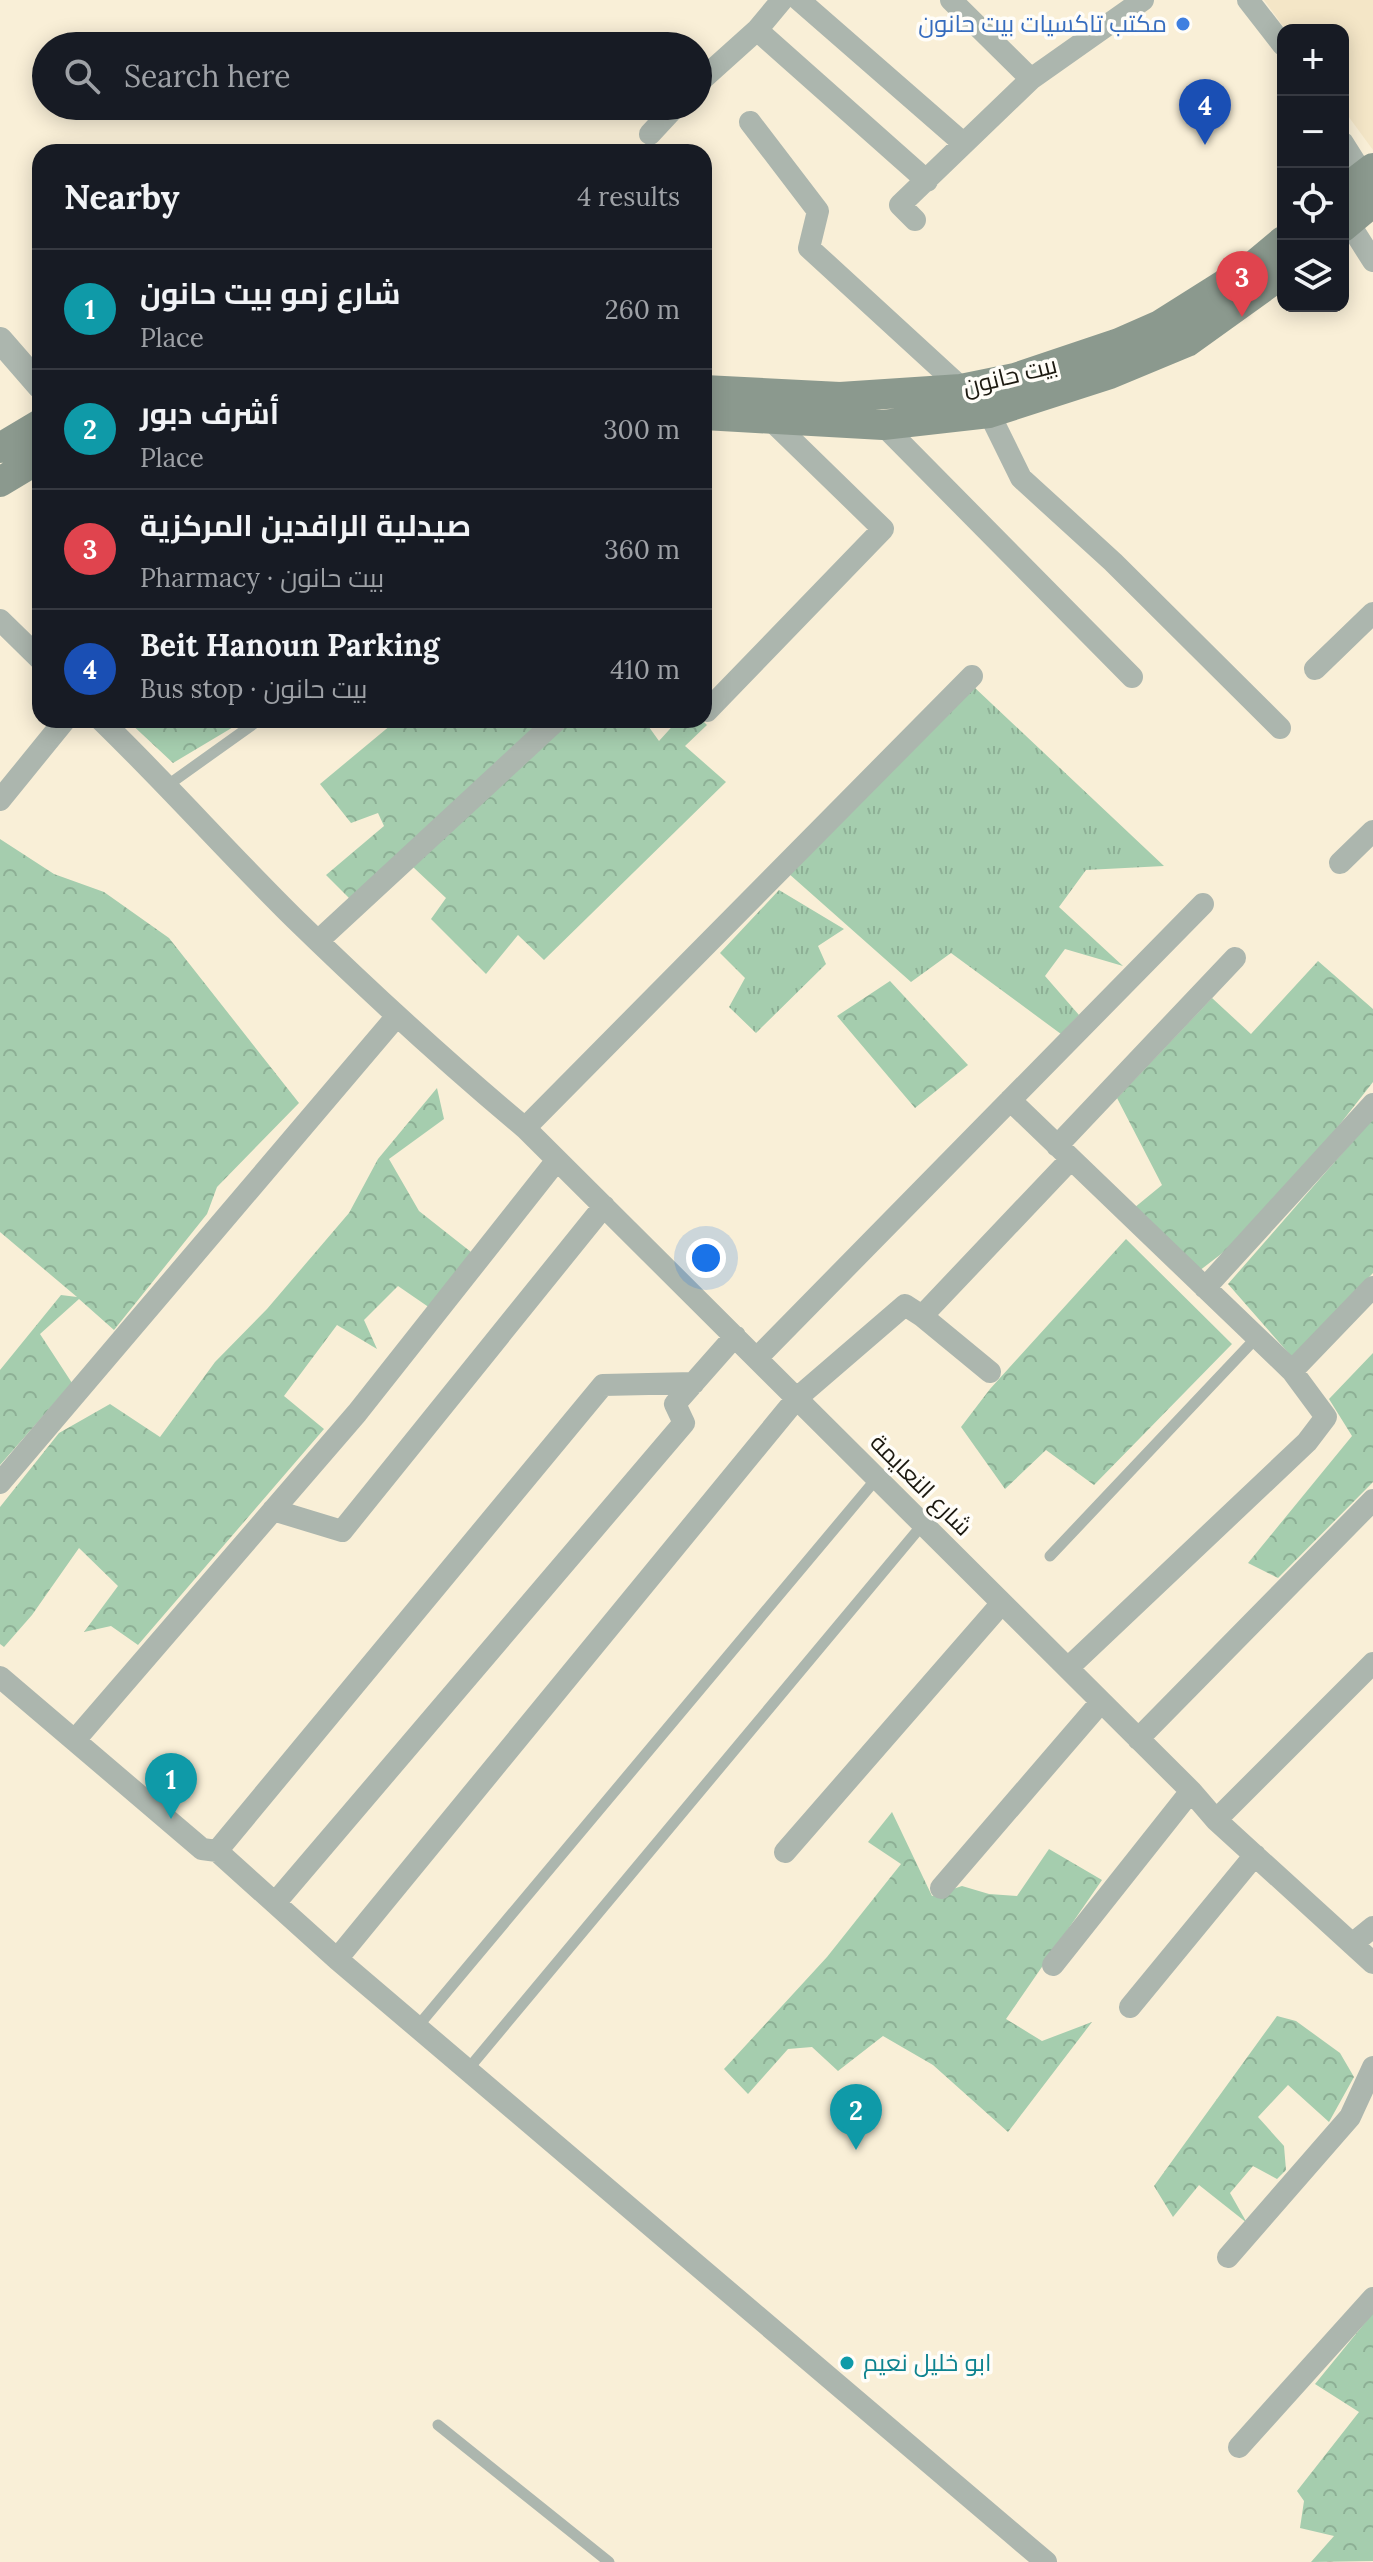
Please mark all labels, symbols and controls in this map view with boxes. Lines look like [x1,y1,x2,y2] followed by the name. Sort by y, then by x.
[918,8,1167,39] place label: مكتب تاكسيات بيت حانون
[1174,15,1192,33] marker: مكتب تاكسيات بيت حانون
[1277,24,1349,312] map controls
[1277,24,1349,96] button: +
[32,32,712,120] search box
[60,54,104,98] icon: search
[124,57,291,95] text: Search here
[1179,79,1231,145] pin: 4
[1277,96,1349,168] button: −
[1277,168,1349,240] button: locate
[64,175,180,218] text: Nearby
[577,180,680,213] text: 4 results
[1277,240,1349,312] button: layers
[1216,251,1268,317] pin: 3
[140,274,401,312] text: شارع زمو بيت حانون
[85,293,95,326] text: 1
[605,293,680,326] text: 260 m
[140,321,204,354] text: Place
[960,349,1060,402] street label: بيت حانون
[140,394,279,432] text: أشرف دبور
[83,413,97,446] text: 2
[603,413,680,446] text: 300 m
[140,441,204,474] text: Place
[140,506,471,544] text: صيدلية الرافدين المركزية
[83,533,97,566] text: 3
[604,533,680,566] text: 360 m
[140,561,384,594] text: Pharmacy · بيت حانون
[140,626,439,664] text: Beit Hanoun Parking
[83,653,97,686] text: 4
[610,653,680,686] text: 410 m
[140,672,367,705] text: Bus stop · بيت حانون
[686,1238,726,1278] your location
[863,1427,979,1543] street label: شارع النعايمة
[145,1753,197,1819] pin: 1
[830,2084,882,2150] pin: 2
[863,2347,991,2379] place label: ابو خليل نعيم
[838,2354,856,2372] marker: ابو خليل نعيم

